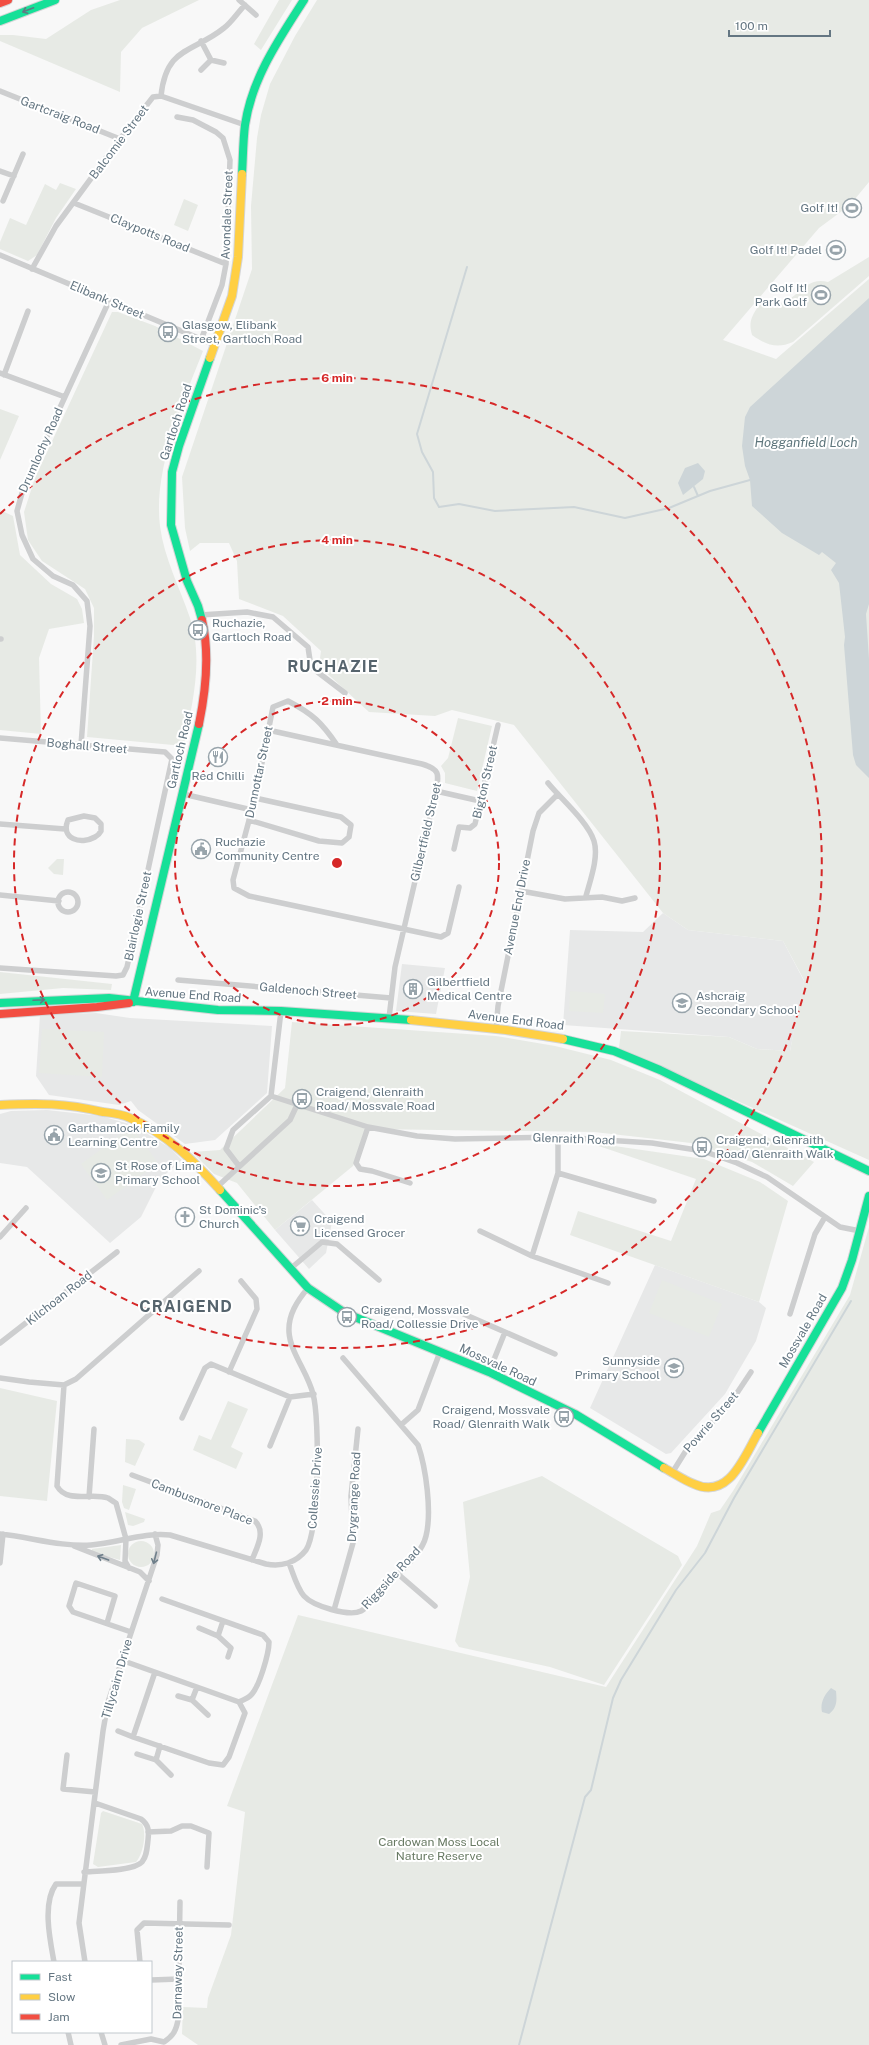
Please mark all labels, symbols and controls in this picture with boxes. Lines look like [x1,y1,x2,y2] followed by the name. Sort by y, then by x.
[22,7,34,15] one-way arrow
[729,12,830,38] scale bar
[735,19,768,33] text: 100 m
[18,93,102,137] street label: Gartcraig Road
[87,102,152,182] street label: Balcomie Street
[218,170,236,260] street label: Avondale Street
[841,197,863,219] sports icon: Golf It!
[800,201,838,215] place label: Golf It!
[108,211,192,255] street label: Claypotts Road
[825,239,847,261] sports icon: Golf It! Padel
[750,243,822,257] place label: Golf It! Padel
[68,278,147,322] street label: Elibank Street
[755,281,807,309] place label: Golf It! Park Golf
[810,284,832,306] sports icon: Golf It! Park Golf
[182,318,302,346] place label: Glasgow, Elibank Street, Gartloch Road
[157,321,179,343] bus stop icon: Glasgow, Elibank Street, Gartloch Road
[321,371,353,385] text: 6 min
[157,382,195,462] street label: Gartloch Road
[16,405,66,495] street label: Drumlochy Road
[754,435,858,450] water label: Hogganfield Loch
[321,533,353,547] text: 4 min
[212,616,291,644] place label: Ruchazie, Gartloch Road
[187,619,209,641] bus stop icon: Ruchazie, Gartloch Road
[287,657,379,676] district label: RUCHAZIE
[321,694,353,708] text: 2 min
[164,710,196,790] street label: Gartloch Road
[242,724,276,819] street label: Dunnottar Street
[46,736,128,757] street label: Boghall Street
[470,744,500,820] street label: Bigton Street
[207,746,229,768] restaurant icon: Red Chilli
[191,769,245,783] place label: Red Chilli
[408,781,444,883] street label: Gilbertfield Street
[215,835,320,863] place label: Ruchazie Community Centre
[190,838,212,860] public building icon: Ruchazie Community Centre
[330,856,344,870] centre of rings
[501,858,533,956] street label: Avenue End Drive
[122,870,154,962] street label: Blairlogie Street
[427,975,512,1003] place label: Gilbertfield Medical Centre
[402,978,424,1000] building icon: Gilbertfield Medical Centre
[259,980,358,1002] street label: Galdenoch Street
[144,985,242,1005] street label: Avenue End Road
[696,989,798,1017] place label: Ashcraig Secondary School
[671,992,693,1014] school or university icon: Ashcraig Secondary School
[32,996,45,1003] one-way arrow
[467,1007,565,1033] street label: Avenue End Road
[316,1085,435,1113] place label: Craigend, Glenraith Road/ Mossvale Road
[291,1088,313,1110] bus stop icon: Craigend, Glenraith Road/ Mossvale Road
[68,1121,180,1149] place label: Garthamlock Family Learning Centre
[43,1124,65,1146] public building icon: Garthamlock Family Learning Centre
[532,1131,616,1147] street label: Glenraith Road
[716,1133,834,1161] place label: Craigend, Glenraith Road/ Glenraith Walk
[691,1136,713,1158] bus stop icon: Craigend, Glenraith Road/ Glenraith Walk
[115,1159,202,1187] place label: St Rose of Lima Primary School
[90,1162,112,1184] school or university icon: St Rose of Lima Primary School
[199,1203,267,1231] place label: St Dominic's Church
[174,1206,196,1228] church icon: St Dominic's Church
[314,1212,405,1240] place label: Craigend Licensed Grocer
[289,1215,311,1237] supermarket icon: Craigend Licensed Grocer
[23,1268,95,1328] street label: Kilchoan Road
[776,1291,830,1371] street label: Mossvale Road
[139,1297,233,1316] district label: CRAIGEND
[361,1303,479,1331] place label: Craigend, Mossvale Road/ Collessie Drive
[336,1306,358,1328] bus stop icon: Craigend, Mossvale Road/ Collessie Drive
[457,1341,539,1389] street label: Mossvale Road
[575,1354,660,1382] place label: Sunnyside Primary School
[663,1357,685,1379] school or university icon: Sunnyside Primary School
[681,1389,741,1455] street label: Powrie Street
[432,1403,550,1431] place label: Craigend, Mossvale Road/ Glenraith Walk
[553,1406,575,1428] bus stop icon: Craigend, Mossvale Road/ Glenraith Walk
[305,1446,325,1529] street label: Collessie Drive
[345,1452,363,1542] street label: Drygrange Road
[149,1476,255,1528] street label: Cambusmore Place
[359,1544,423,1612] street label: Riggside Road
[151,1551,159,1564] one-way arrow
[97,1553,109,1561] one-way arrow
[99,1637,135,1721] street label: Tillycairn Drive
[378,1835,500,1863] park label: Cardowan Moss Local Nature Reserve
[170,1926,186,2020] street label: Darnaway Street
[12,1961,152,2033] legend
[48,1970,73,1984] text: Fast
[48,1990,76,2004] text: Slow
[48,2010,70,2024] text: Jam

